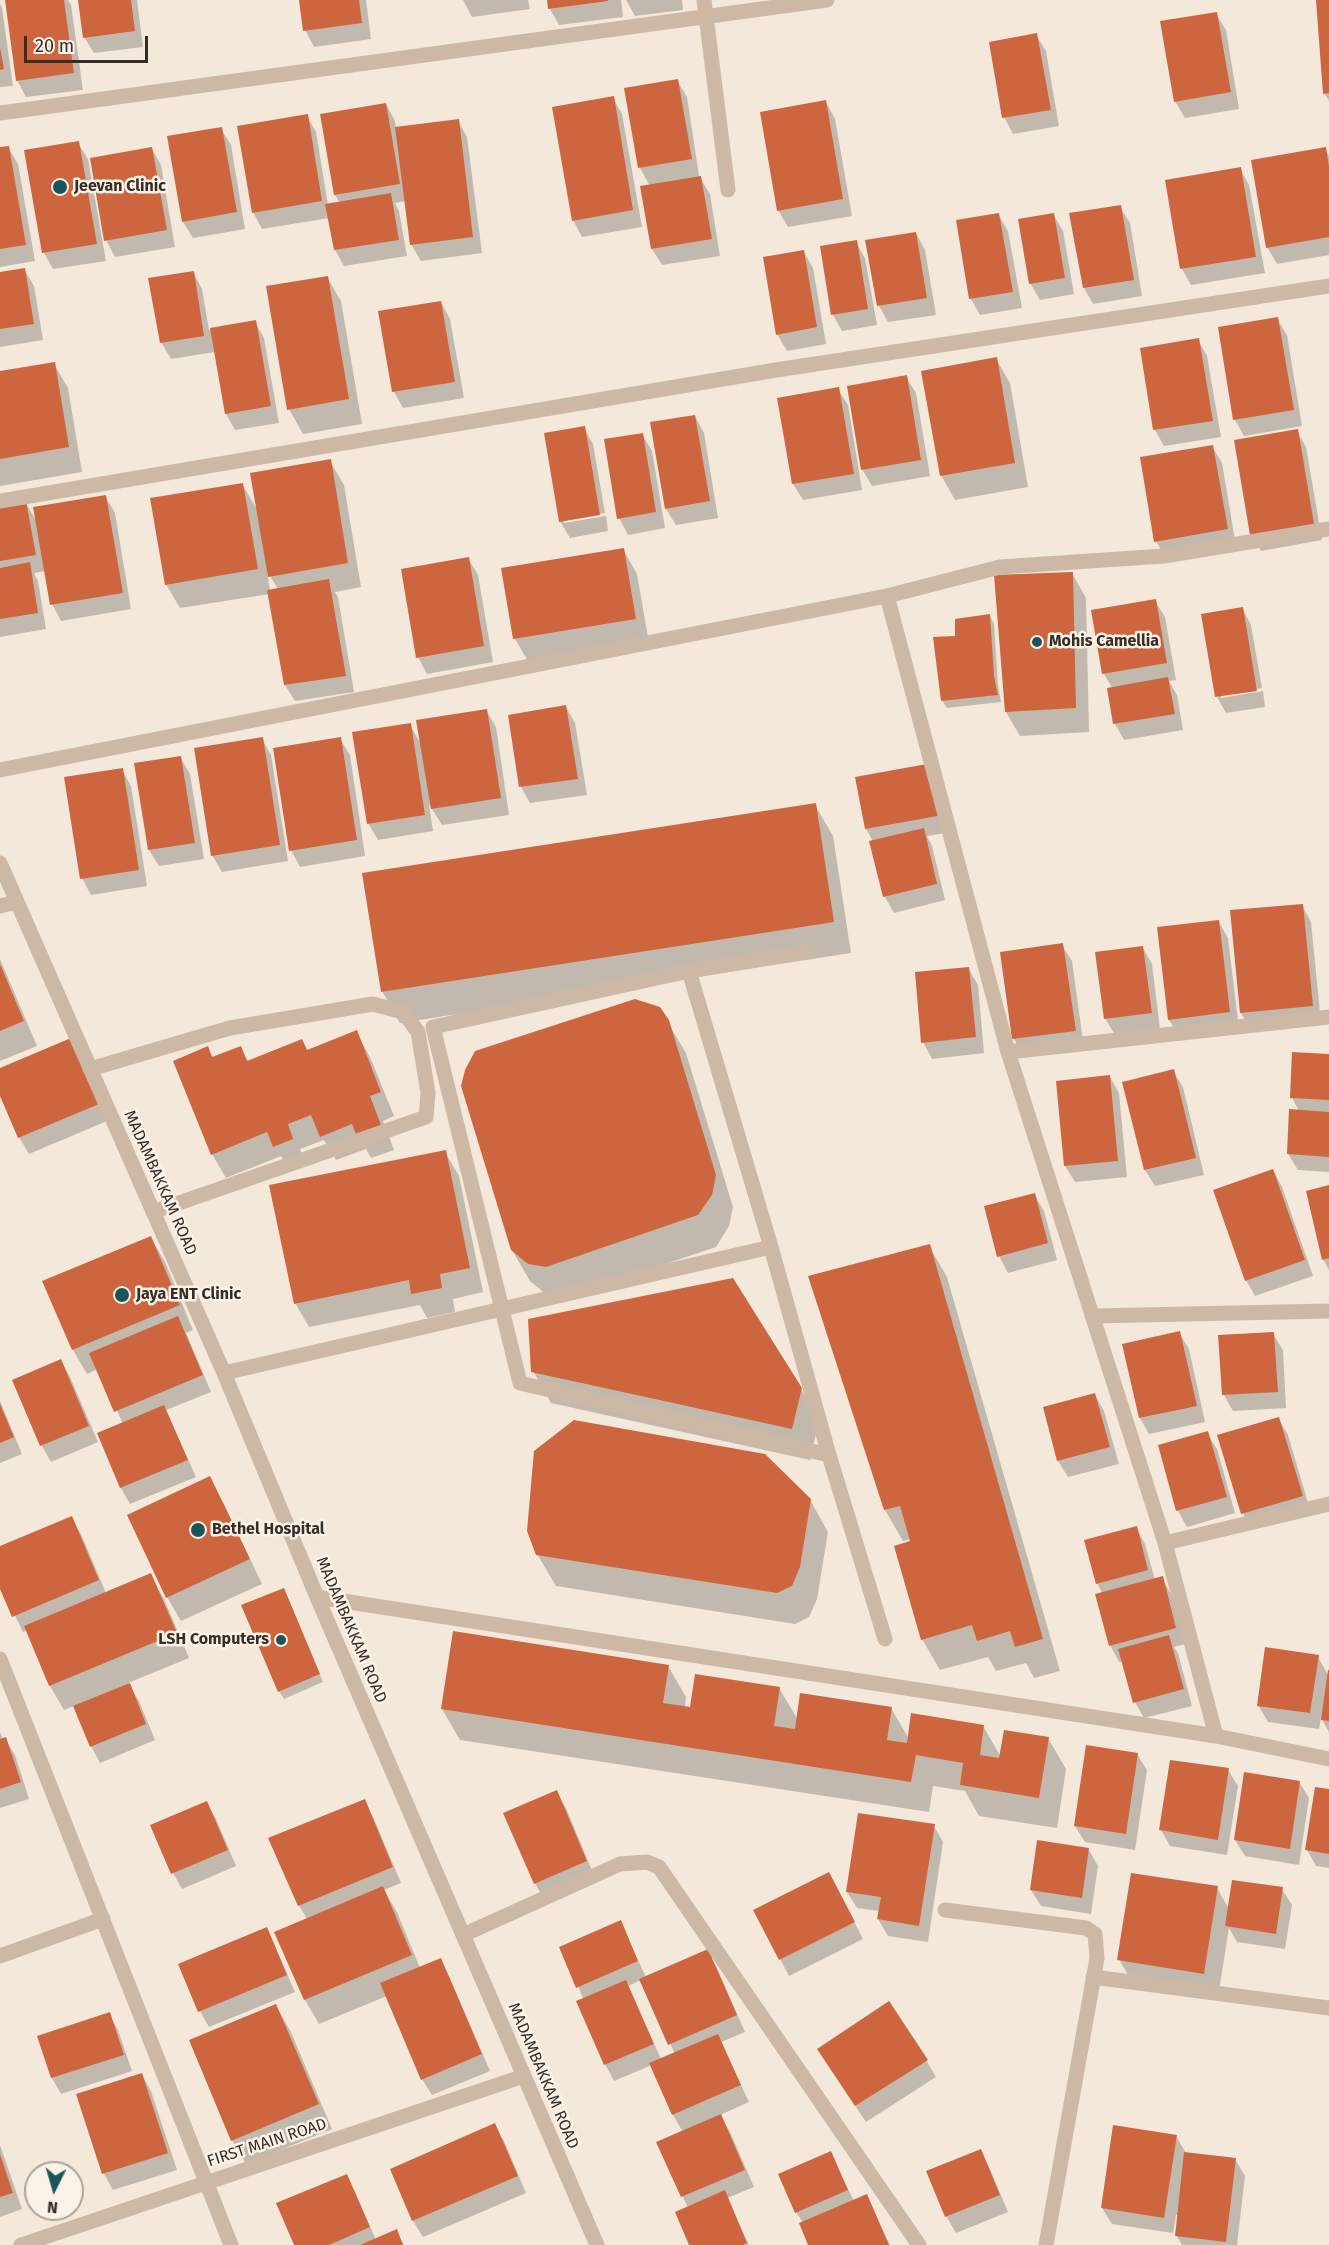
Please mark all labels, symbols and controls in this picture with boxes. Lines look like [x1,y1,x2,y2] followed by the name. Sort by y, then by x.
[27,24,152,62] scale bar
[35,35,74,57] text: 20 m
[74,177,166,197] place label: Jeevan Clinic
[51,178,69,196] marker: Jeevan Clinic
[1049,632,1159,652] place label: Mohis Camellia
[1030,635,1044,649] marker: Mohis Camellia
[119,1107,201,1259] street label: MADAMBAKKAM ROAD
[136,1285,241,1305] place label: Jaya ENT Clinic
[113,1286,131,1304] marker: Jaya ENT Clinic
[212,1520,325,1540] place label: Bethel Hospital
[189,1521,207,1539] marker: Bethel Hospital
[312,1554,390,1706] street label: MADAMBAKKAM ROAD
[158,1630,269,1650] place label: LSH Computers
[274,1633,288,1647] marker: LSH Computers
[504,2000,582,2152] street label: MADAMBAKKAM ROAD
[205,2115,329,2171] street label: FIRST MAIN ROAD
[24,2161,84,2221] north arrow
[46,2198,59,2217] text: N

